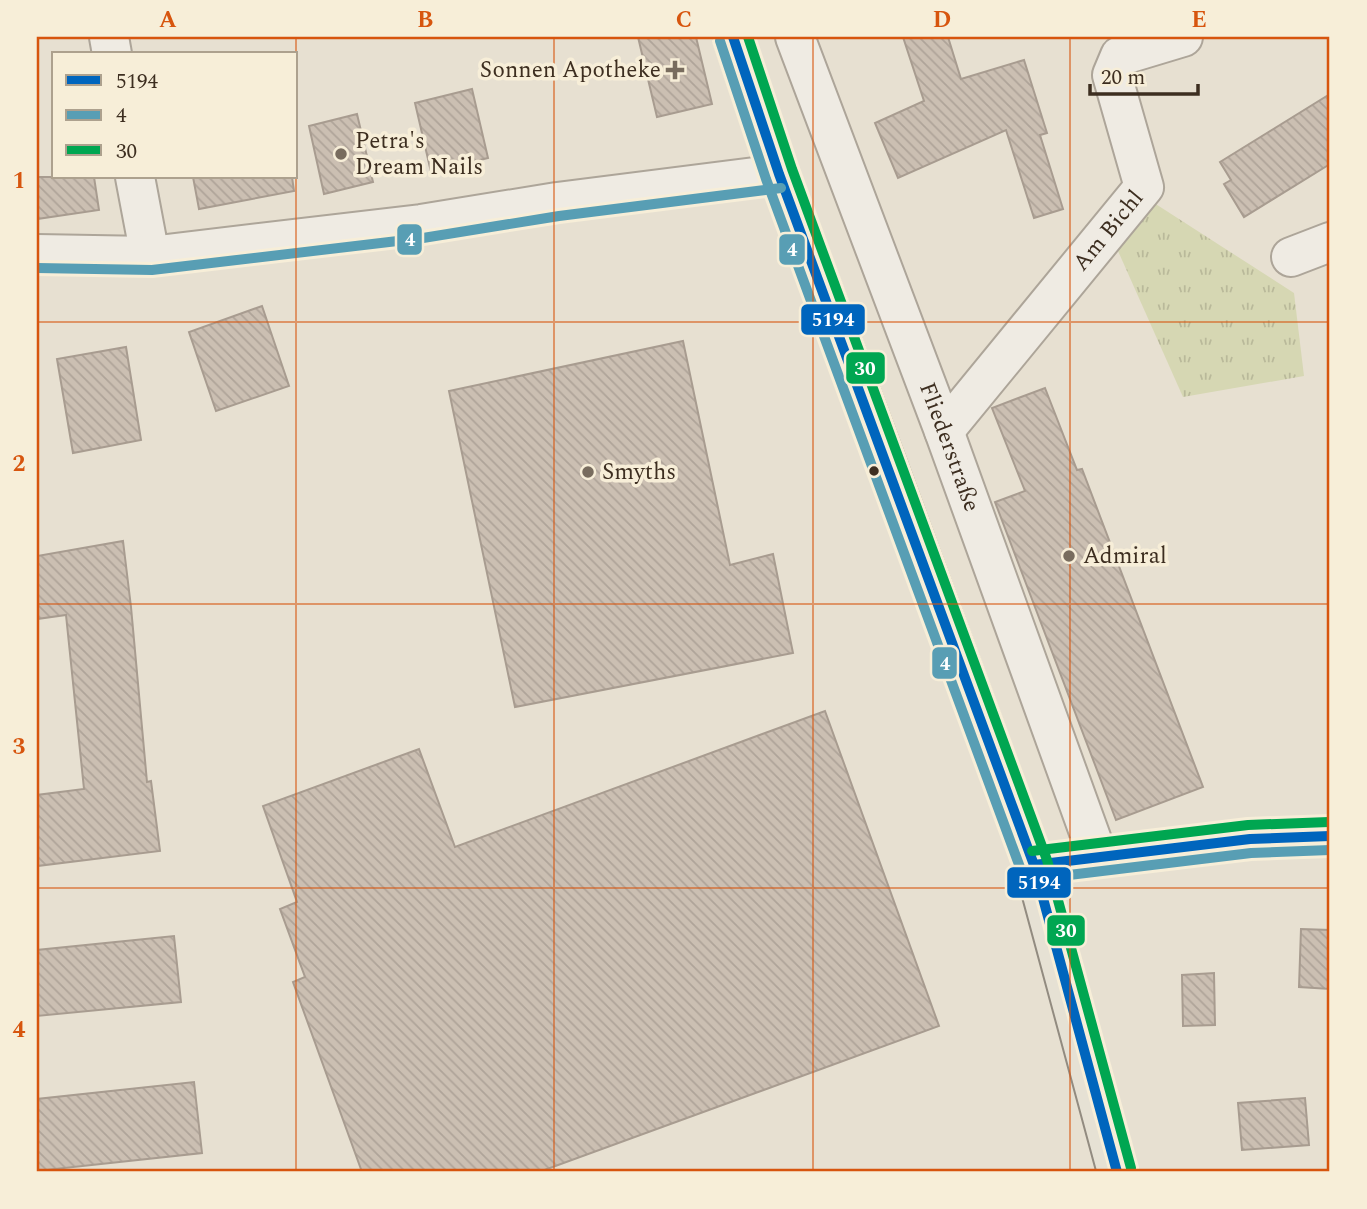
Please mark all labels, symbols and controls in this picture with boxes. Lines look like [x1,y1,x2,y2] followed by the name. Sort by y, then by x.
[159,3,177,38] text: A
[417,3,433,38] text: B
[676,3,692,38] text: C
[933,3,951,38] text: D
[1191,3,1207,38] text: E
[52,52,298,178] legend
[1090,52,1199,96] scale bar
[480,53,661,88] place label: Sonnen Apotheke
[667,62,683,78] marker: Sonnen Apotheke
[1101,62,1145,94] text: 20 m
[116,66,158,98] text: 5194
[116,100,127,132] text: 4
[355,124,483,185] place label: Petra's Dream Nails
[116,136,137,168] text: 30
[333,146,349,162] marker: Petra's Dream Nails
[13,164,25,199] text: 1
[1064,182,1152,279] street label: Am Bichl
[396,223,423,256] line badge: 4
[405,226,416,255] text: 4
[778,233,806,266] line badge: 4
[787,236,798,265] text: 4
[800,303,866,336] line badge: 5194
[812,306,855,335] text: 5194
[845,351,886,385] line badge: 30
[854,355,876,384] text: 30
[910,377,989,517] street label: Fliederstraße
[13,447,26,482] text: 2
[602,455,676,490] place label: Smyths
[580,464,596,480] marker: Smyths
[867,464,881,478] unlabelled marker
[1083,539,1167,574] place label: Admiral
[1061,548,1077,564] marker: Admiral
[931,646,958,680] line badge: 4
[940,650,951,679] text: 4
[13,730,26,765] text: 3
[1006,866,1072,899] line badge: 5194
[1018,869,1061,898] text: 5194
[1046,914,1086,947] line badge: 30
[1055,917,1077,946] text: 30
[13,1013,26,1048] text: 4

